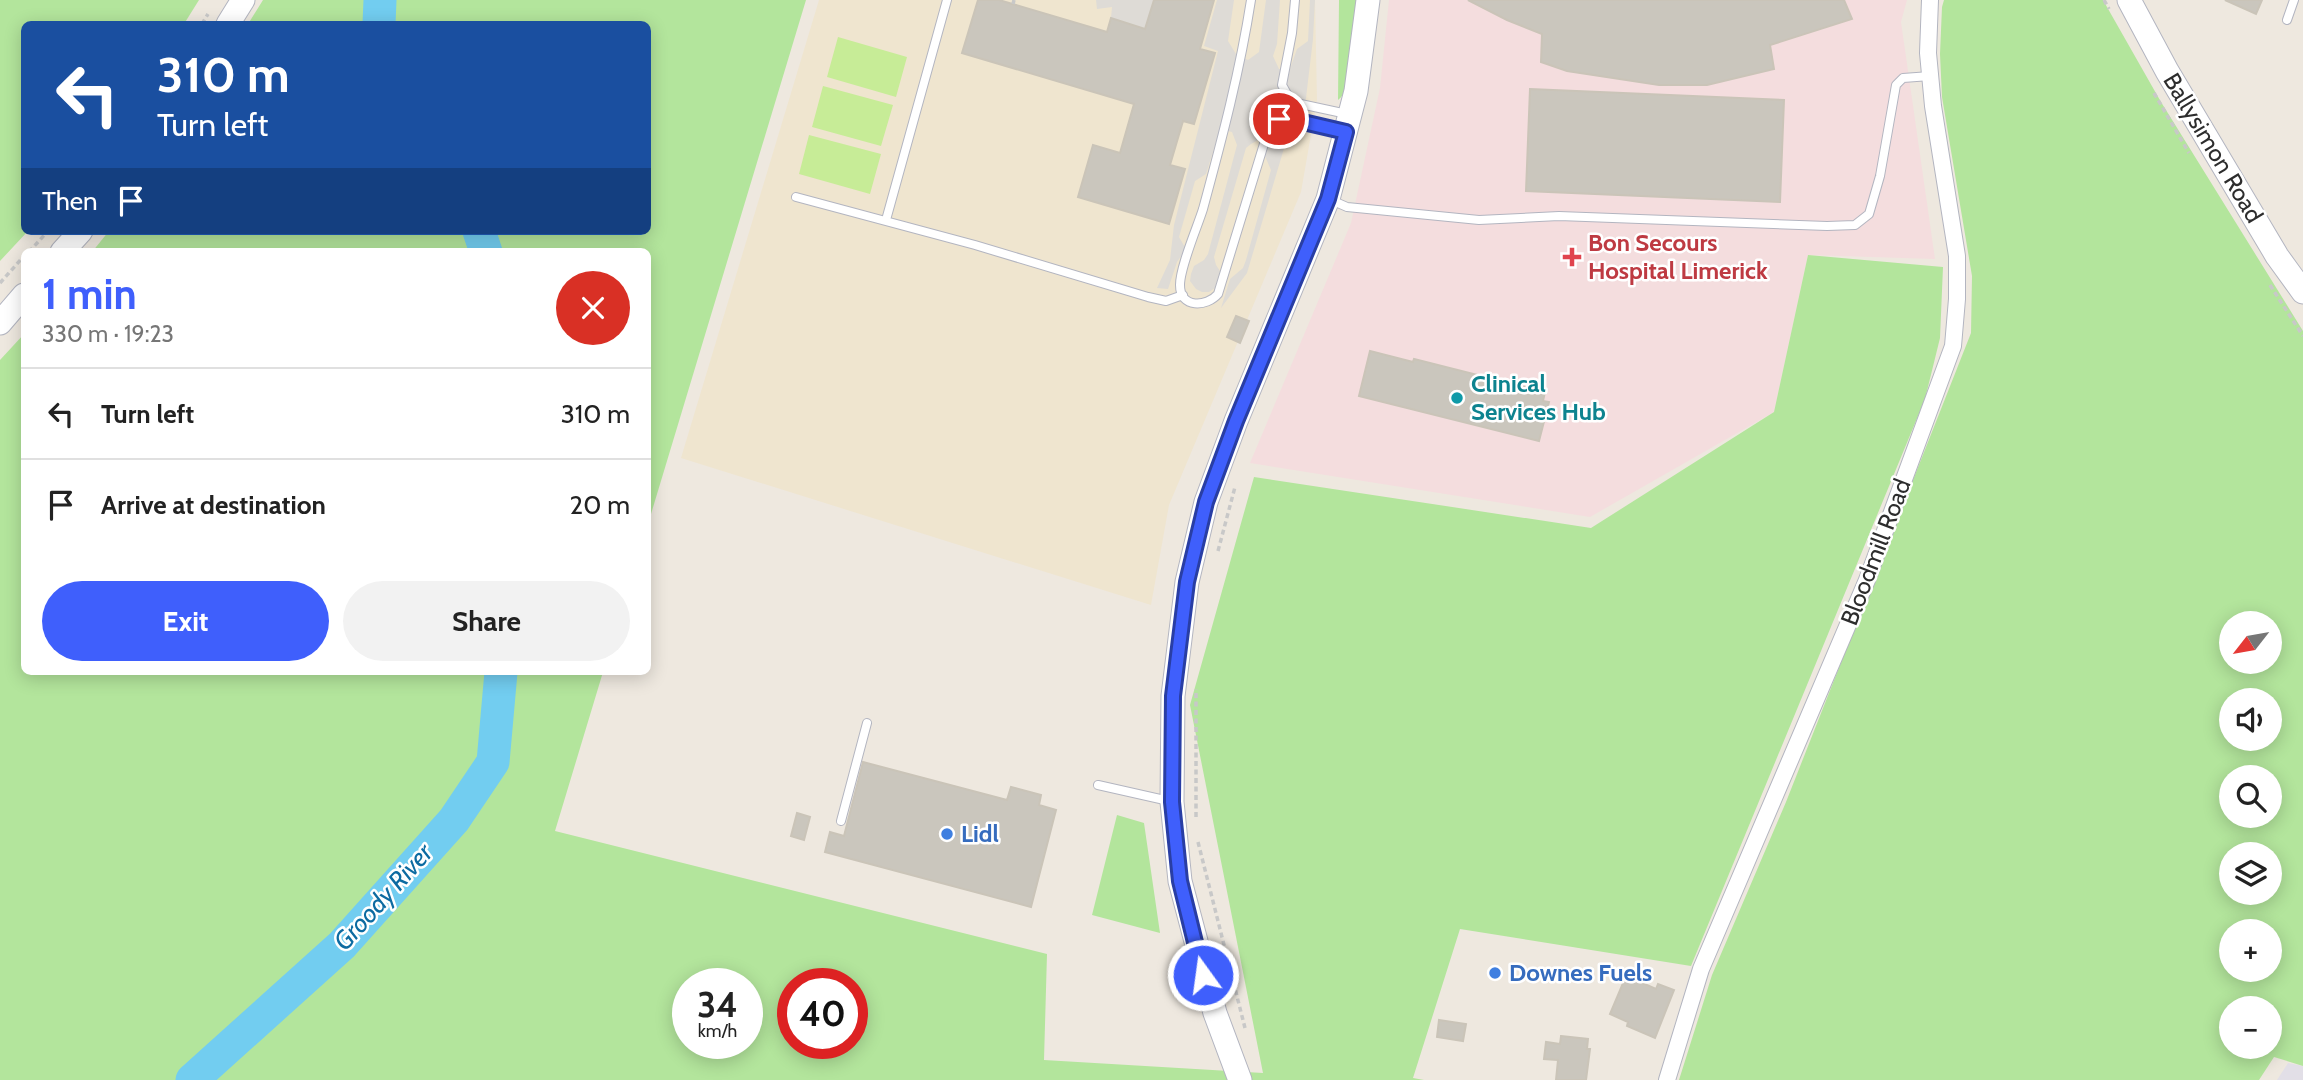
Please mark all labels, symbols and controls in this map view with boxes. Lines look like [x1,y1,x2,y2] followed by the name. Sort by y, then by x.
[157,45,290,104] text: 310 m
[42,49,133,140] icon: left
[2157,68,2269,228] street label: Ballysimon Road
[1249,89,1309,149] pin
[1260,100,1298,138] icon: arrive
[157,105,268,144] text: Turn left
[112,182,150,220] icon: arrive
[42,185,98,217] text: Then
[1588,228,1768,285] place label: Bon Secours Hospital Limerick
[1562,247,1582,267] marker: Bon Secours Hospital Limerick
[42,268,137,320] text: 1 min
[556,271,630,345] button: close
[42,320,174,348] text: 330 m · 19:23
[1471,369,1606,426] place label: Clinical Services Hub
[1449,390,1465,406] marker: Clinical Services Hub
[42,395,80,433] icon: left
[101,398,194,430] text: Turn left
[561,398,630,430] text: 310 m
[1834,475,1917,629] street label: Bloodmill Road
[42,486,80,524] icon: arrive
[101,489,326,521] text: Arrive at destination
[570,489,630,521] text: 20 m
[42,581,329,661] button: Exit
[343,581,630,661] button: Share
[2219,611,2282,674] north arrow
[2219,611,2282,1059] map controls
[2219,688,2282,751] button: sound
[2219,765,2282,828] button: search
[961,819,999,848] place label: Lidl
[939,826,955,842] marker: Lidl
[327,836,440,957] water label: Groody River
[2219,842,2282,905] button: layers
[2219,919,2282,982] button: +
[1166,938,1240,1012] position arrow
[1509,958,1652,987] place label: Downes Fuels
[1487,965,1503,981] marker: Downes Fuels
[777,968,868,1059] speed limit sign: 40
[697,983,738,1026] text: 34
[2219,996,2282,1059] button: −
[698,1020,737,1042] text: km/h

